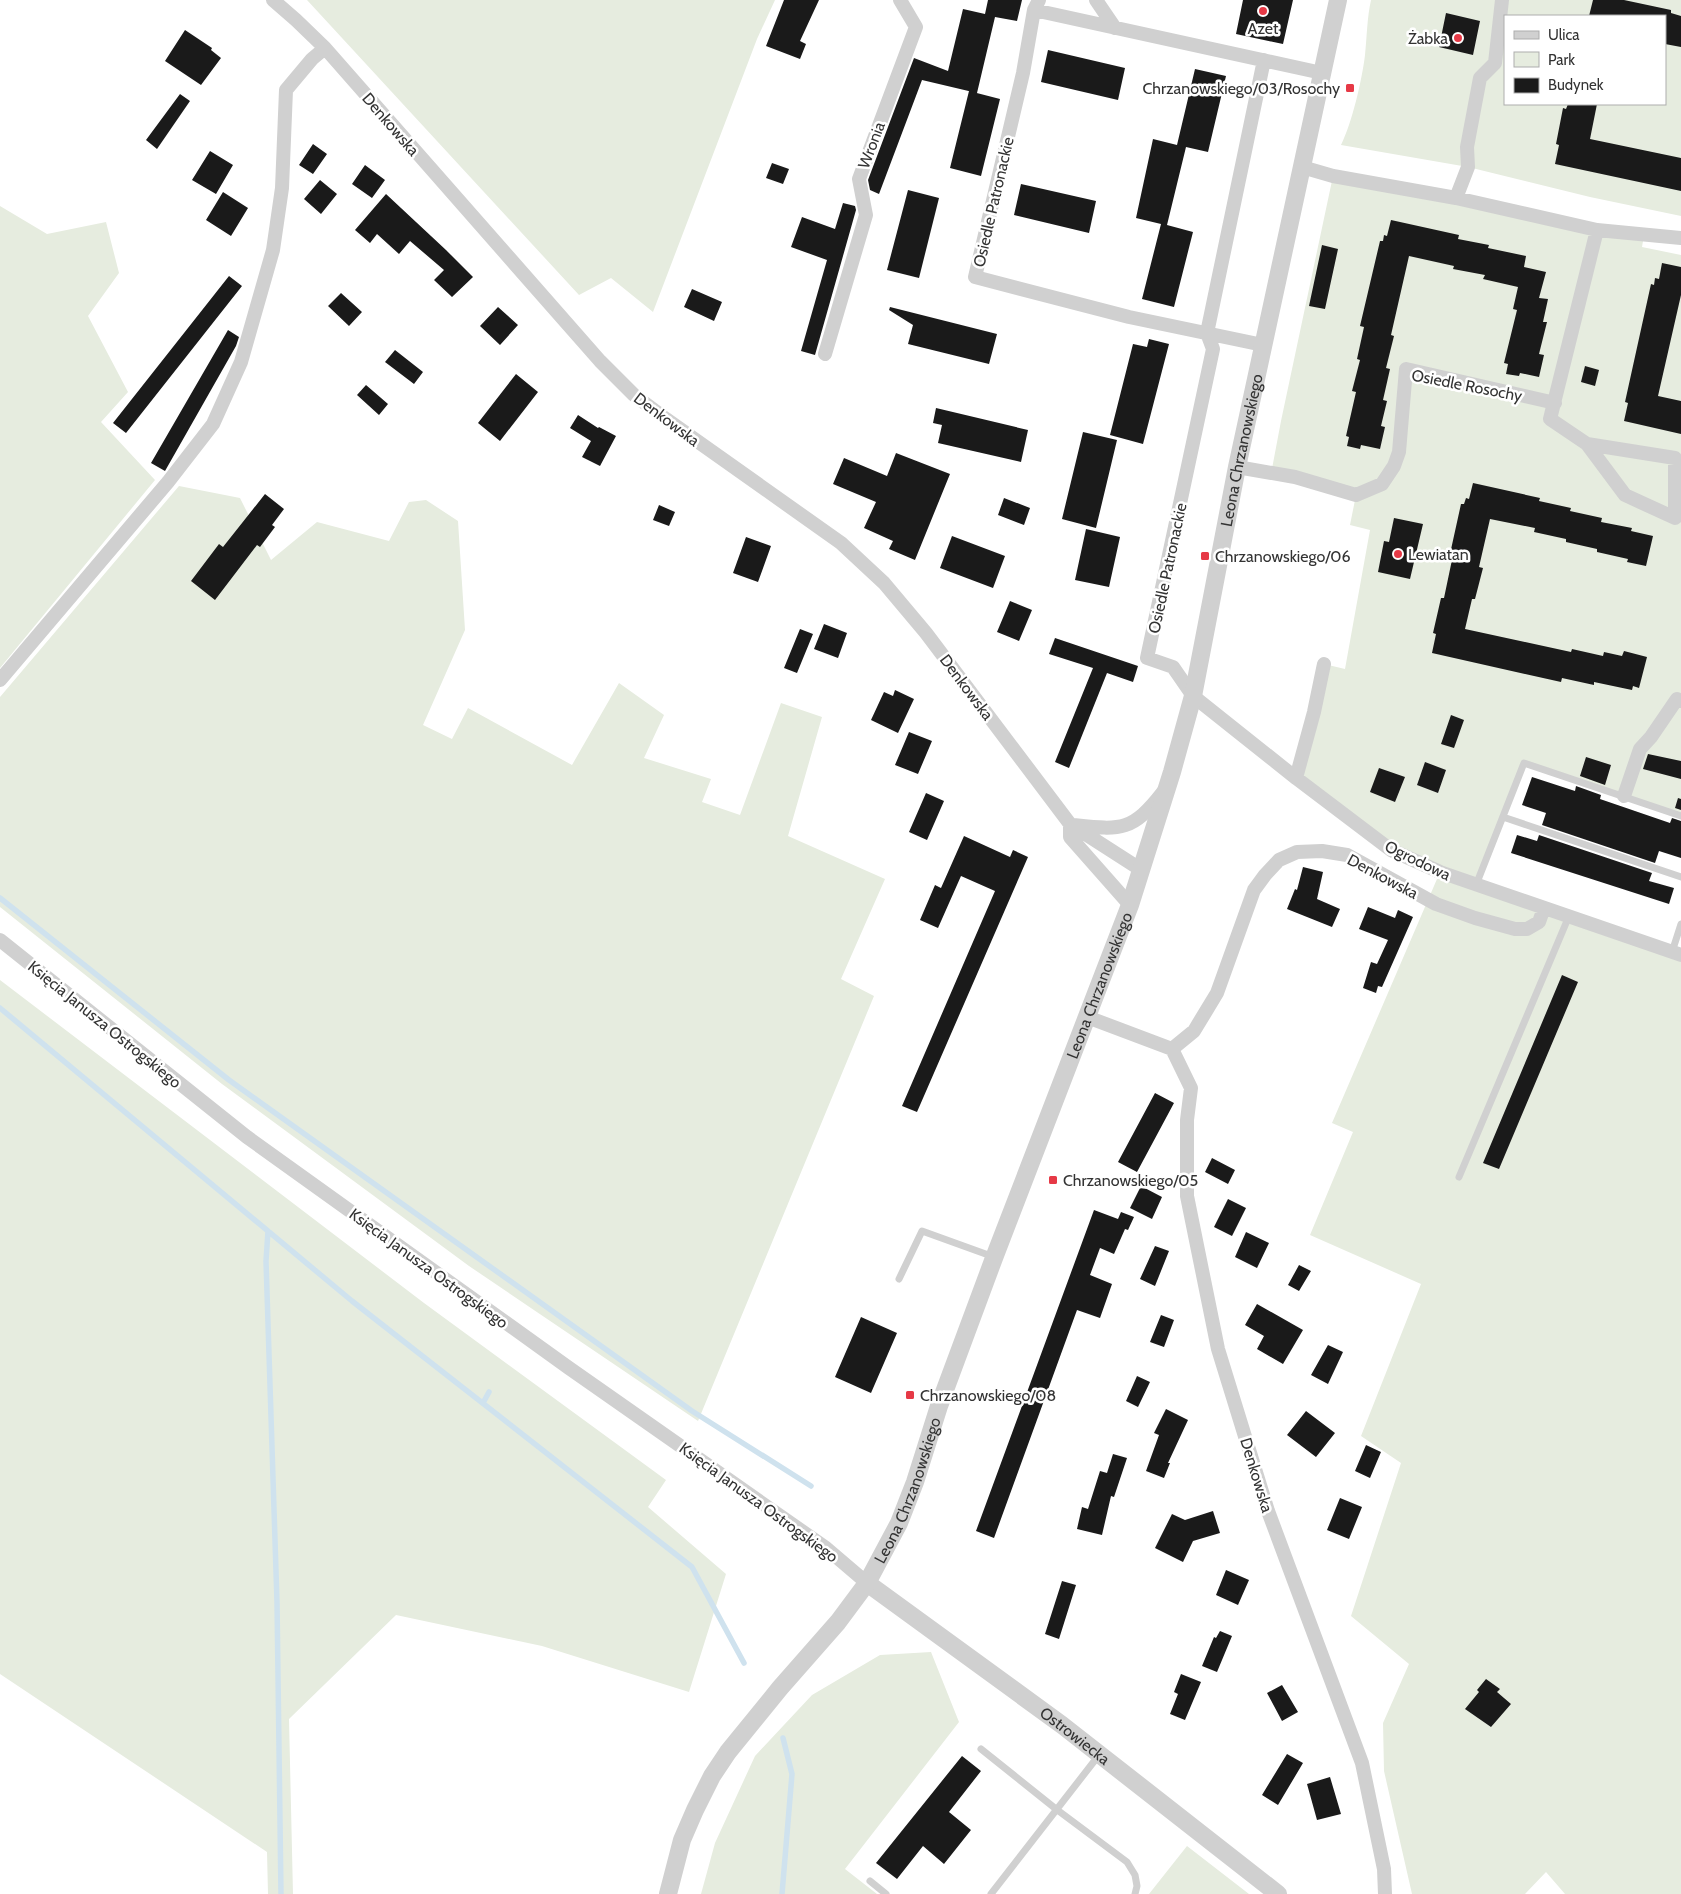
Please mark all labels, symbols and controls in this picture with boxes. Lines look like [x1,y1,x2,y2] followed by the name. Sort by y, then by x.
[1257,5,1269,17] marker: Azet
[1504,15,1666,105] legend
[1248,19,1279,38] place label: Azet
[1548,26,1580,44] text: Ulica
[1408,29,1448,48] place label: Żabka
[1452,32,1464,44] marker: Żabka
[1548,51,1575,69] text: Park
[1548,76,1604,94] text: Budynek
[1142,79,1340,98] place label: Chrzanowskiego/03/Rosochy
[1344,82,1356,94] marker: Chrzanowskiego/03/Rosochy
[358,89,423,160] street label: Denkowska
[854,119,889,171] street label: Wronia
[969,135,1018,269] street label: Osiedle Patronackie
[1410,365,1524,406] street label: Osiedle Rosochy
[1217,372,1267,528] street label: Leona Chrzanowskiego
[630,389,703,450] street label: Denkowska
[1144,501,1191,635] street label: Osiedle Patronackie
[1408,545,1469,564] place label: Lewiatan
[1215,547,1350,566] place label: Chrzanowskiego/06
[1392,548,1404,560] marker: Lewiatan
[1199,550,1211,562] marker: Chrzanowskiego/06
[936,651,998,724] street label: Denkowska
[1382,836,1454,885] street label: Ogrodowa
[1344,850,1422,903] street label: Denkowska
[1063,909,1136,1062] street label: Leona Chrzanowskiego
[24,957,185,1092] street label: Księcia Janusza Ostrogskiego
[1063,1171,1198,1190] place label: Chrzanowskiego/05
[1047,1174,1059,1186] marker: Chrzanowskiego/05
[346,1204,512,1333] street label: Księcia Janusza Ostrogskiego
[920,1386,1056,1405] place label: Chrzanowskiego/08
[904,1389,916,1401] marker: Chrzanowskiego/08
[870,1415,945,1567] street label: Leona Chrzanowskiego
[1236,1435,1277,1515] street label: Denkowska
[676,1438,842,1567] street label: Księcia Janusza Ostrogskiego
[1036,1703,1114,1769] street label: Ostrowiecka

